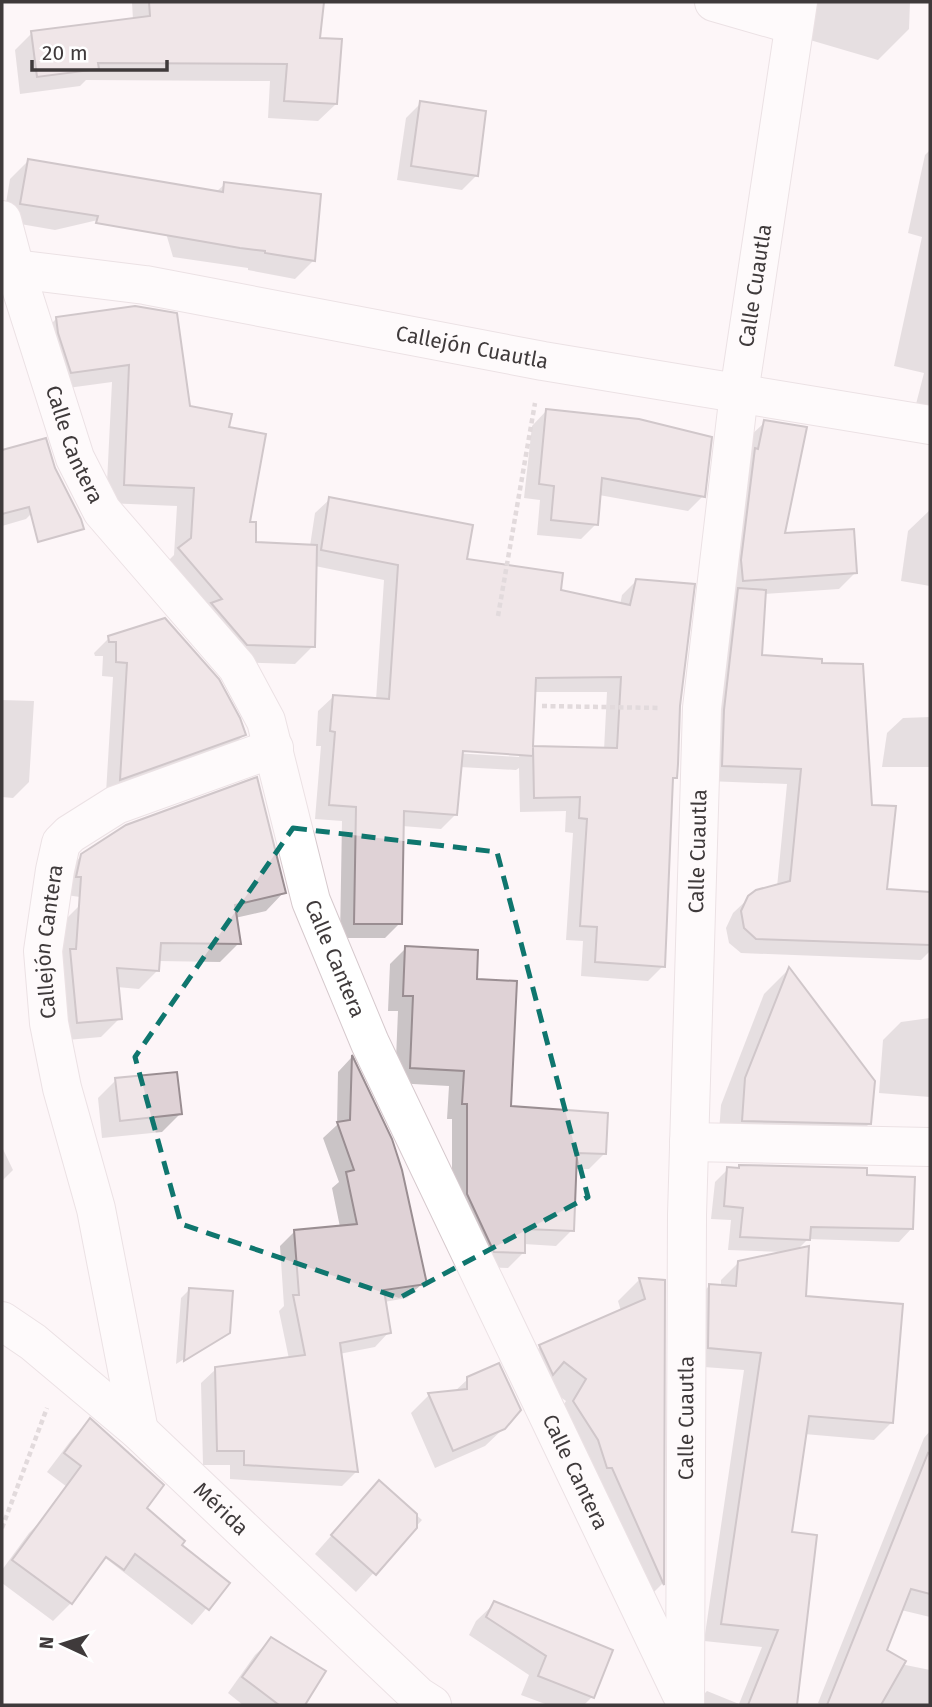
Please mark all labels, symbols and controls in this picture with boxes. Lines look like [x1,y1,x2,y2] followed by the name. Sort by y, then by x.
[32,28,166,72] scale bar
[42,40,88,66] text: 20 m
[733,222,777,349] street label: Calle Cuautla
[394,320,551,375] street label: Callejón Cuautla
[40,382,109,508] street label: Calle Cantera
[683,789,713,914] street label: Calle Cuautla
[30,863,69,1020] street label: Callejón Cantera
[299,896,371,1021] street label: Calle Cantera
[673,1356,699,1480] street label: Calle Cuautla
[537,1410,614,1534] street label: Calle Cantera
[188,1477,254,1541] street label: Mérida
[28,1609,98,1679] north arrow
[35,1636,58,1650] text: N

